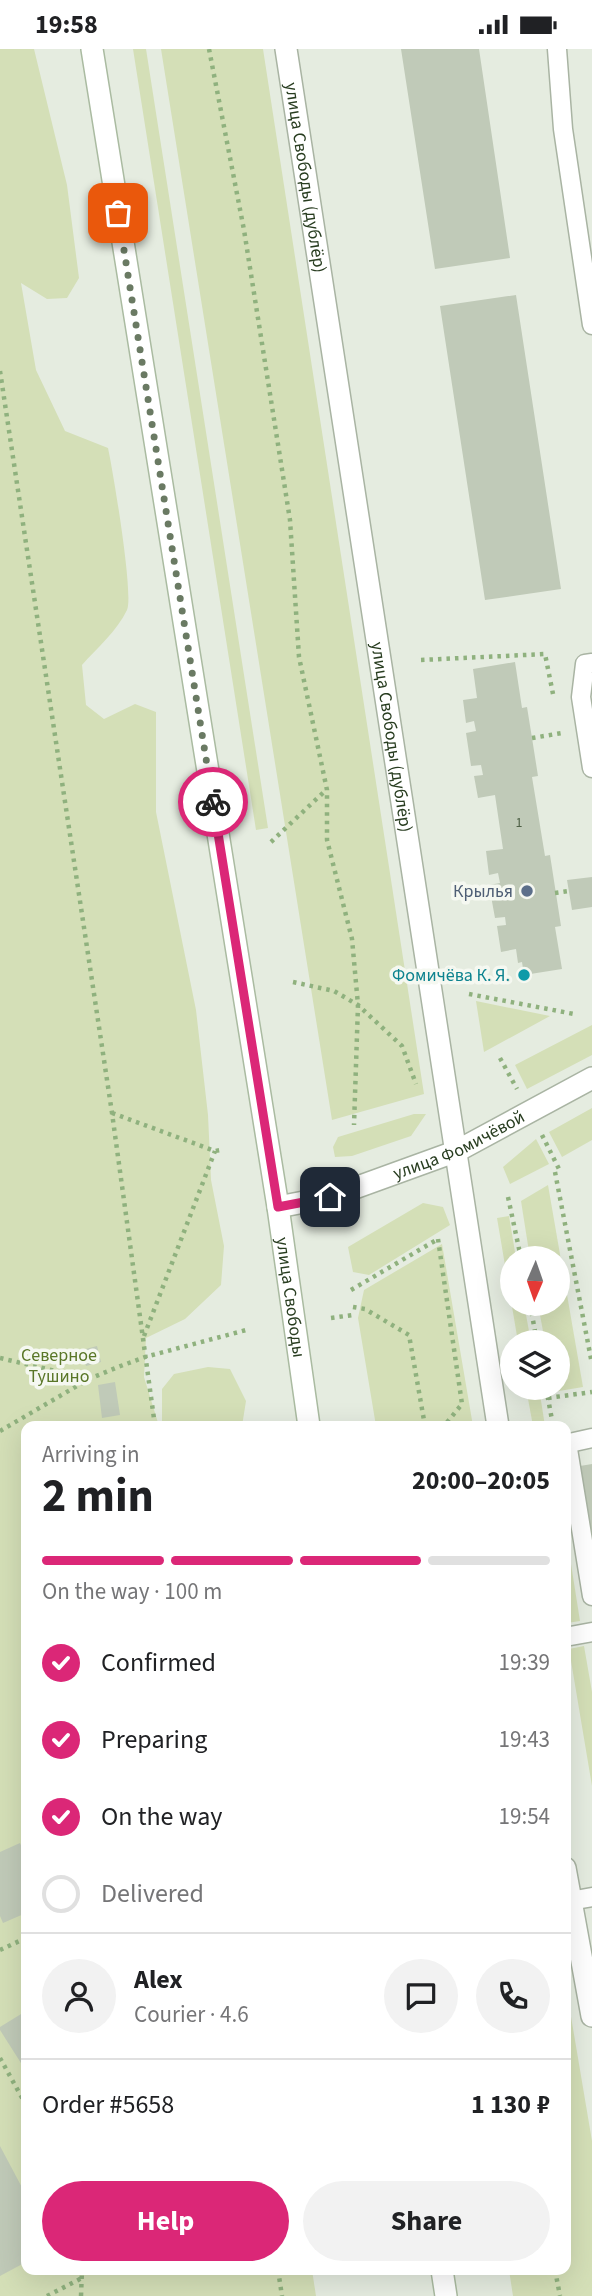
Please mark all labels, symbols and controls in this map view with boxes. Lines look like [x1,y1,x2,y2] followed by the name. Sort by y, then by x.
[35,6,98,43] text: 19:58
[279,81,333,274] street label: улица Свободы (дублёр)
[88,183,148,243] pin
[99,194,137,232] icon: bag
[365,640,419,834] street label: улица Свободы (дублёр)
[178,767,248,837] courier
[194,783,232,821] icon: bike
[516,813,523,833] house number: 1
[453,879,513,904] place label: Крылья
[519,883,535,899] marker: Крылья
[392,963,510,988] place label: Фомичёва К. Я.
[516,967,532,983] marker: Фомичёва К. Я.
[389,1104,529,1186] street label: улица Фомичёвой
[300,1167,360,1227] pin
[311,1178,349,1216] icon: home
[270,1235,312,1359] street label: улица Свободы
[500,1246,570,1316] north arrow
[500,1246,570,1400] map controls
[500,1330,570,1400] button: layers
[21,1343,97,1389] park label: Северное Тушино
[42,1438,140,1471] text: Arriving in
[412,1462,550,1499] text: 20:00–20:05
[42,1464,154,1529] text: 2 min
[42,1575,222,1608] text: On the way · 100 m
[42,1644,80,1682] icon: check
[101,1644,216,1681] text: Confirmed
[499,1646,550,1679] text: 19:39
[42,1721,80,1759] icon: check
[101,1721,207,1758] text: Preparing
[499,1723,550,1756] text: 19:43
[42,1798,80,1836] icon: check
[101,1798,222,1835] text: On the way
[499,1800,550,1833] text: 19:54
[101,1875,204,1912] text: Delivered
[42,1959,116,2033] button: person
[384,1959,458,2033] button: chat
[476,1959,550,2033] button: phone
[134,1961,183,1998] text: Alex
[134,1998,249,2031] text: Courier · 4.6
[42,2086,174,2123] text: Order #5658
[471,2086,550,2123] text: 1 130 ₽
[42,2181,289,2261] button: Help
[303,2181,550,2261] button: Share

